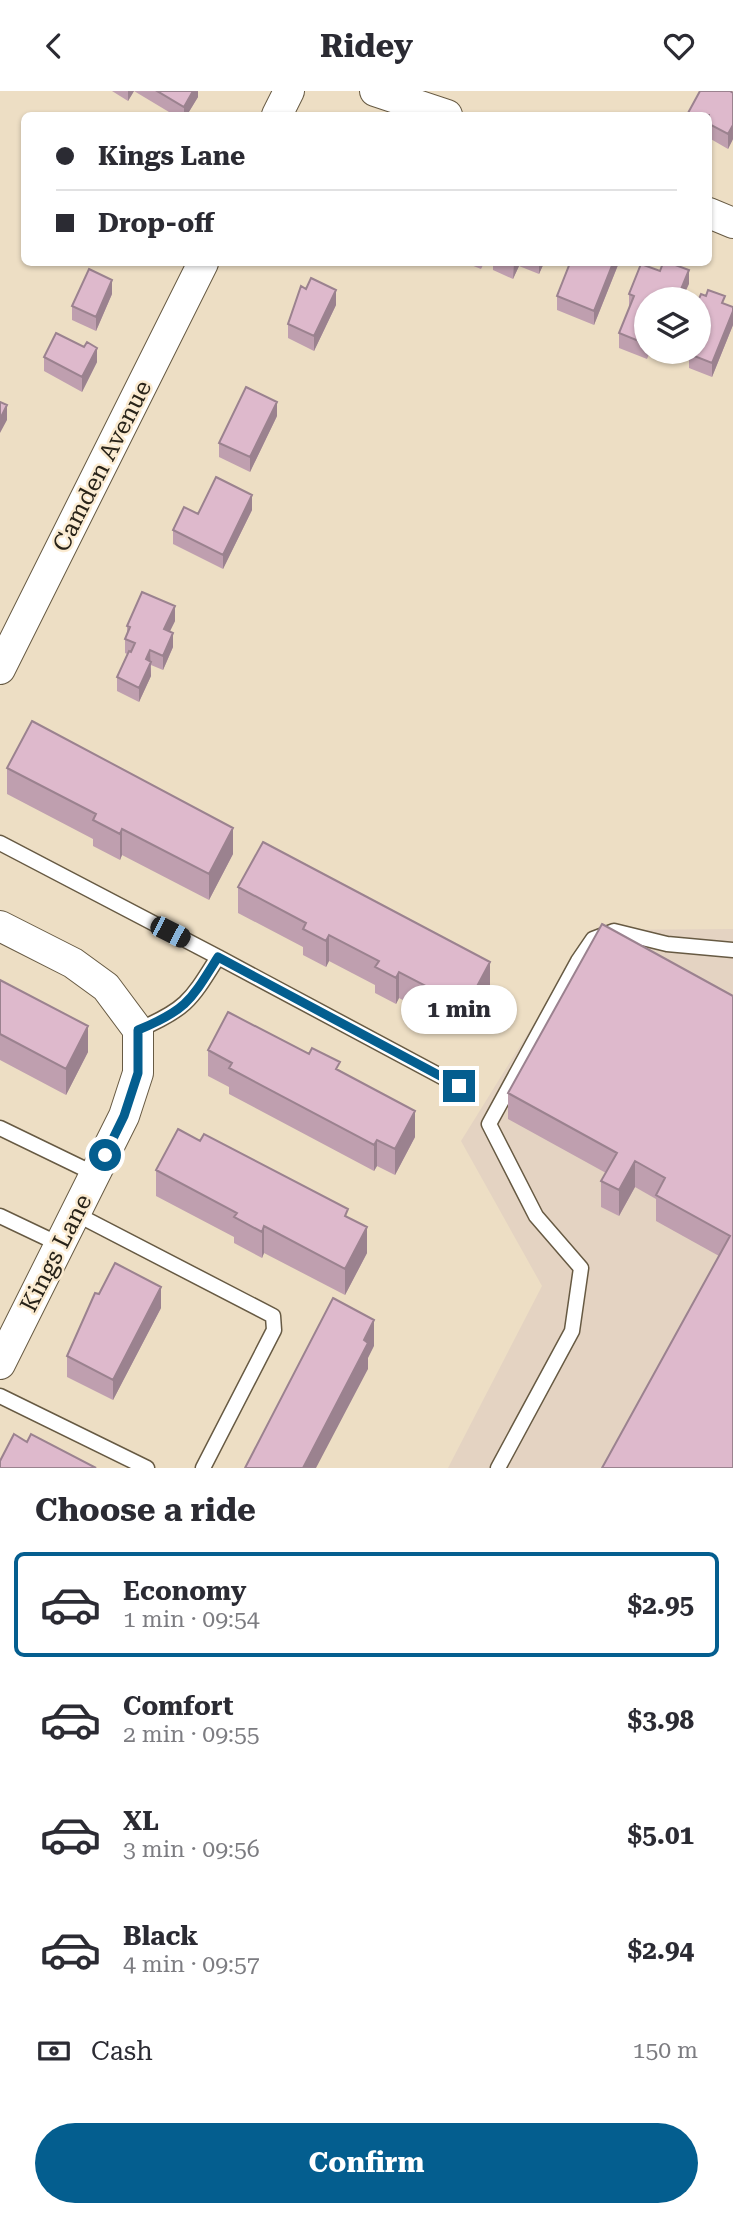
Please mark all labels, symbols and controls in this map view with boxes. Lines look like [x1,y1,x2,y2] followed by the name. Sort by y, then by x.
[35,27,73,65] icon: back
[320,27,413,65] text: Ridey
[660,27,698,65] icon: heart
[98,141,245,171] text: Kings Lane
[98,208,214,238] text: Drop-off
[634,287,711,364] map controls
[634,287,711,364] button: layers
[47,376,157,556] street label: Camden Avenue
[147,913,194,951] car
[401,985,517,1033] callout: 1 min
[427,996,491,1023] text: 1 min
[443,1070,475,1102] route end
[89,1139,121,1171] route start
[14,1189,98,1317] street label: Kings Lane
[35,1491,256,1529] text: Choose a ride
[39,1573,102,1636] icon: car
[123,1576,246,1606] text: Economy
[628,1590,694,1620] text: $2.95
[123,1606,260,1633] text: 1 min · 09:54
[39,1688,102,1751] icon: car
[123,1691,233,1721] text: Comfort
[628,1705,694,1735] text: $3.98
[123,1721,260,1748] text: 2 min · 09:55
[39,1803,102,1866] icon: car
[123,1806,159,1836] text: XL
[628,1820,694,1850] text: $5.01
[123,1836,260,1863] text: 3 min · 09:56
[39,1918,102,1981] icon: car
[123,1921,198,1951] text: Black
[628,1935,694,1965] text: $2.94
[123,1951,260,1978] text: 4 min · 09:57
[35,2032,73,2070] icon: cash
[91,2036,153,2066] text: Cash
[633,2037,698,2064] text: 150 m
[35,2123,698,2203] button: Confirm

